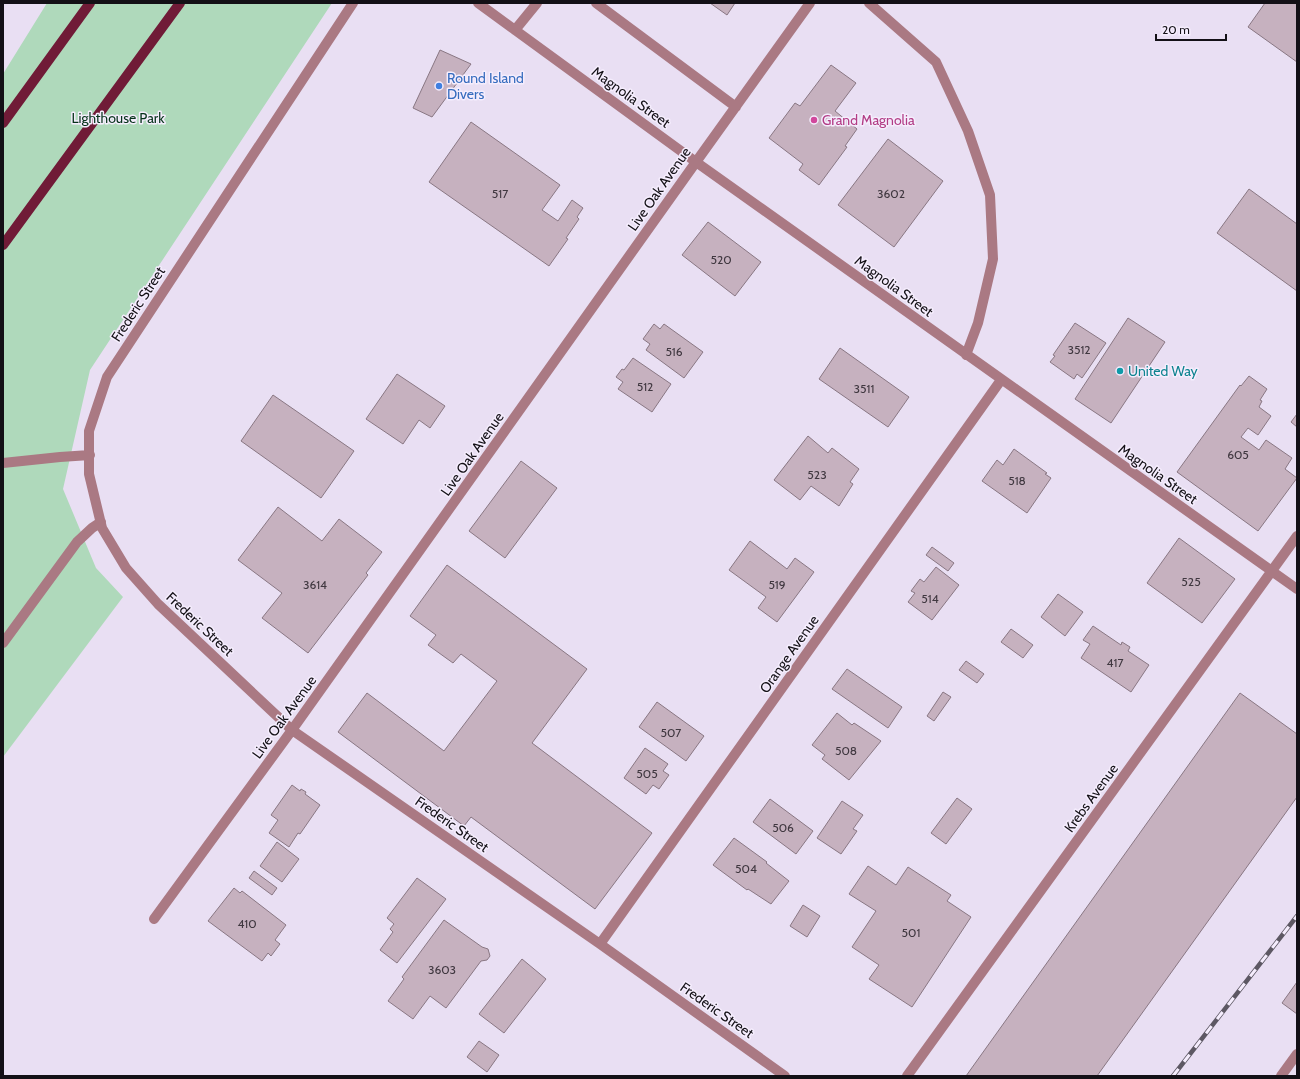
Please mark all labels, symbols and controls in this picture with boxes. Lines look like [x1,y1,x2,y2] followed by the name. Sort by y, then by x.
[1156,16,1226,42] scale bar
[1162,22,1190,37] text: 20 m
[588,62,674,132] street label: Magnolia Street
[447,69,524,103] place label: Round Island Divers
[434,81,444,91] marker: Round Island Divers
[71,109,165,127] park label: Lighthouse Park
[822,111,915,129] place label: Grand Magnolia
[809,115,819,125] marker: Grand Magnolia
[623,144,695,234] street label: Live Oak Avenue
[492,186,508,201] house number: 517
[877,186,905,201] house number: 3602
[851,251,937,321] street label: Magnolia Street
[710,252,732,267] house number: 520
[107,263,169,345] street label: Frederic Street
[1067,342,1091,357] house number: 3512
[665,344,683,359] house number: 516
[1128,362,1198,380] place label: United Way
[1115,366,1125,376] marker: United Way
[637,379,653,394] house number: 512
[854,381,874,396] house number: 3511
[436,409,508,499] street label: Live Oak Avenue
[1115,440,1201,508] street label: Magnolia Street
[1227,447,1249,462] house number: 605
[807,467,827,482] house number: 523
[1008,473,1026,488] house number: 518
[1181,574,1201,589] house number: 525
[303,577,327,592] house number: 3614
[768,577,786,592] house number: 519
[162,588,238,660] street label: Frederic Street
[921,591,939,606] house number: 514
[755,611,823,697] street label: Orange Avenue
[1107,655,1123,670] house number: 417
[248,672,320,762] street label: Live Oak Avenue
[661,725,681,740] house number: 507
[835,743,857,758] house number: 508
[1060,760,1122,836] street label: Krebs Avenue
[636,766,658,781] house number: 505
[412,792,493,856] street label: Frederic Street
[772,820,794,835] house number: 506
[735,861,757,876] house number: 504
[237,916,257,931] house number: 410
[902,925,920,940] house number: 501
[428,962,456,977] house number: 3603
[677,978,758,1042] street label: Frederic Street

